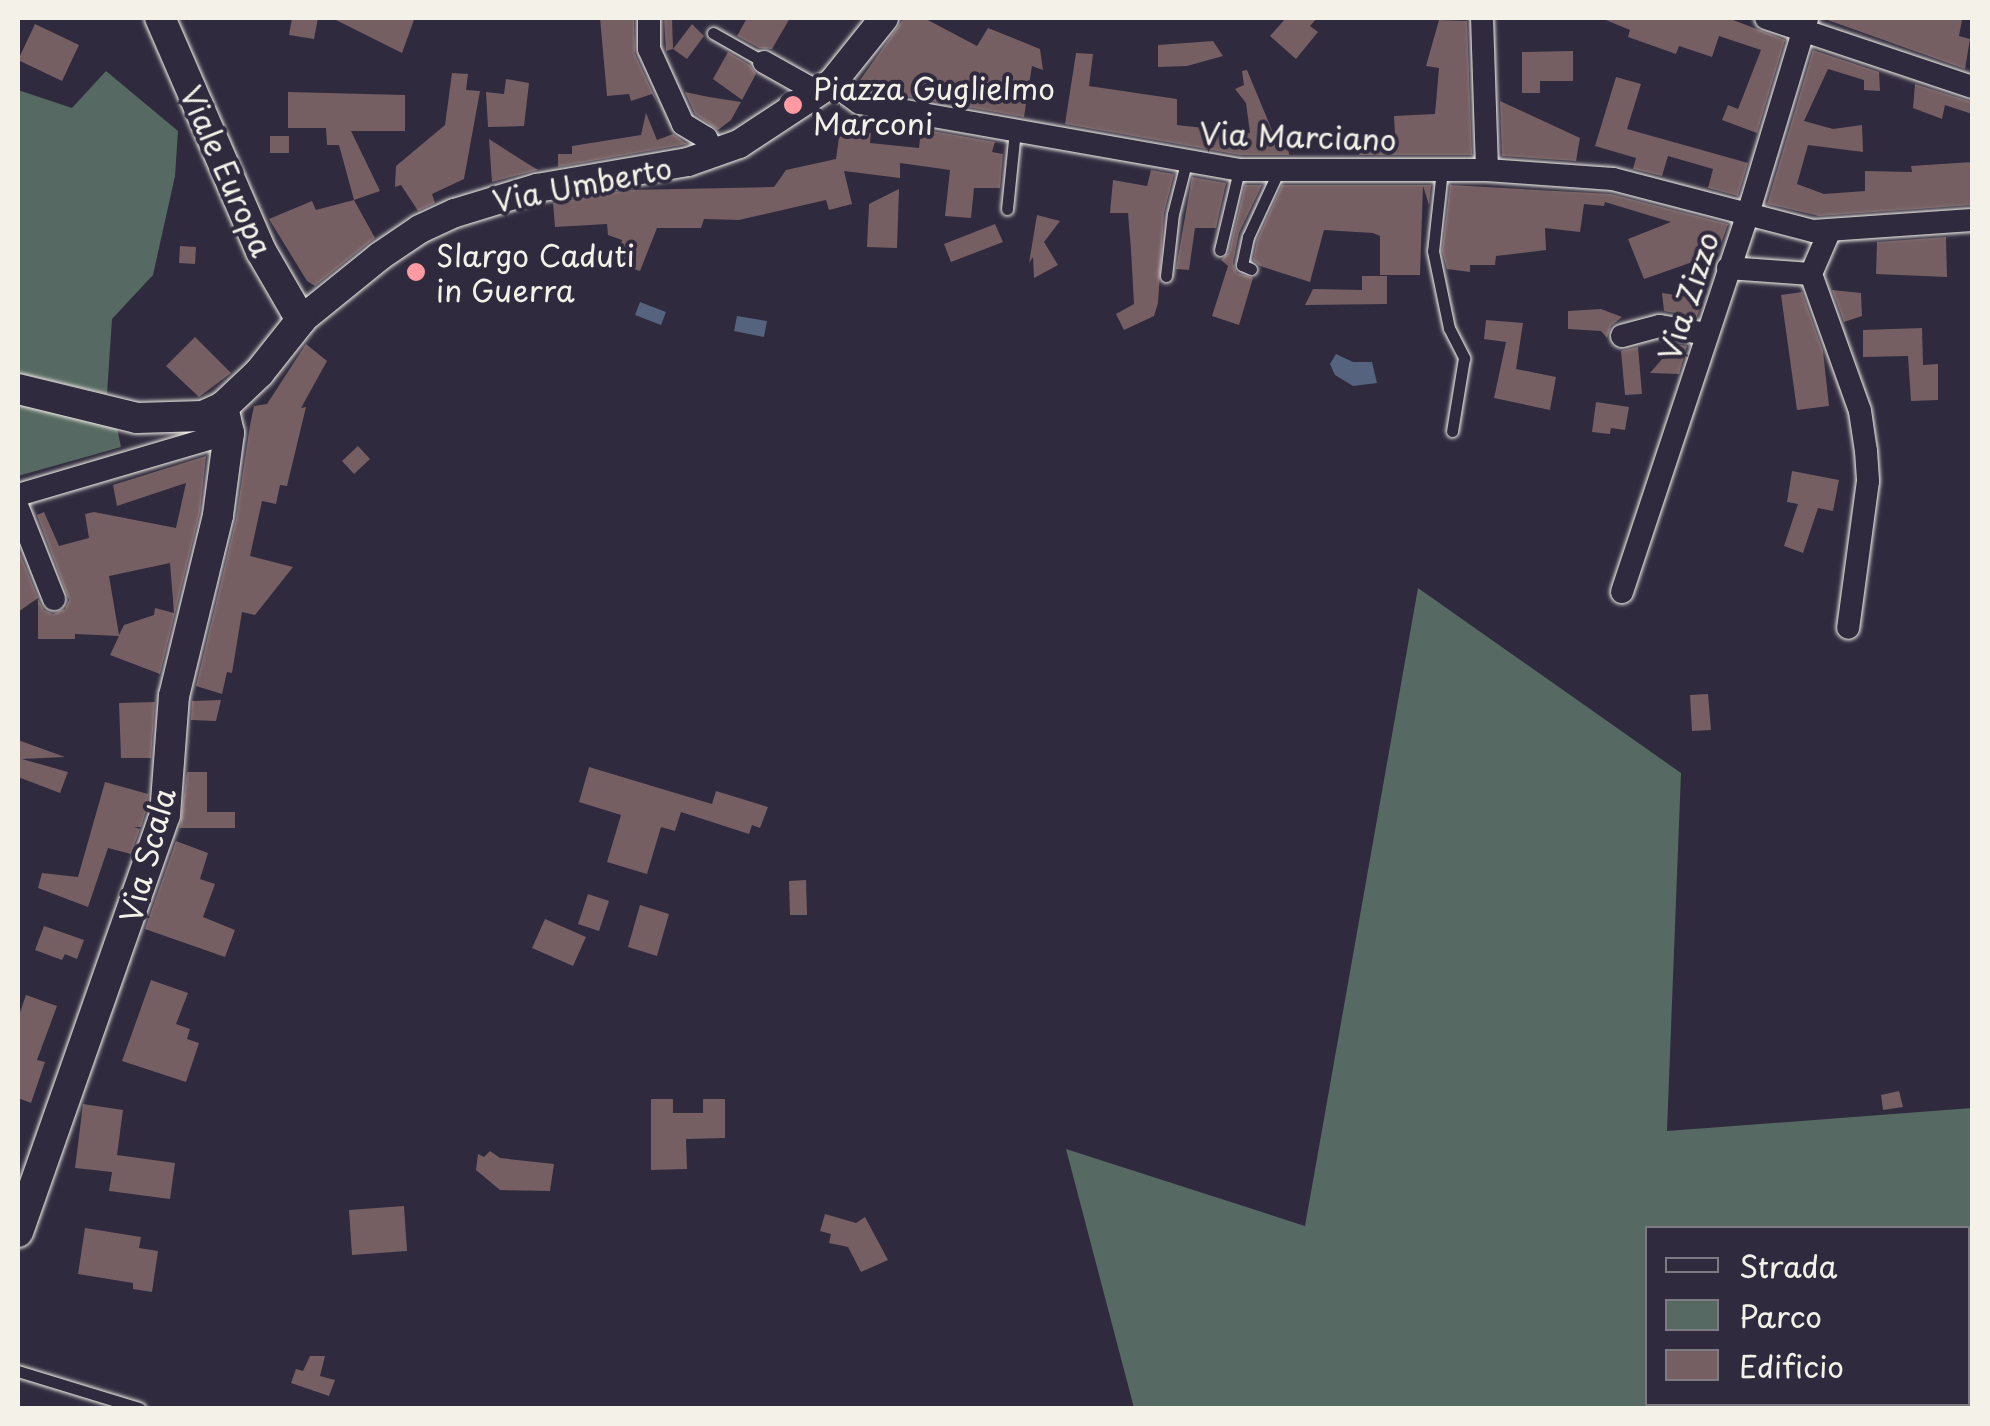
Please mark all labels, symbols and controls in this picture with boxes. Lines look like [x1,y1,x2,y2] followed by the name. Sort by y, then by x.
[813,70,1058,140] place label: Piazza Guglielmo Marconi
[173,80,281,262] street label: Viale Europa
[782,94,804,116] marker: Piazza Guglielmo Marconi
[1200,115,1396,157] street label: Via Marciano
[489,149,675,219] street label: Via Umberto
[1651,228,1725,364] street label: Via Zizzo
[436,237,634,308] place label: Slargo Caduti in Guerra
[405,261,427,283] marker: Slargo Caduti in Guerra
[112,784,182,926] street label: Via Scala
[1645,1226,1970,1406] legend
[1739,1243,1838,1288] text: Strada
[1739,1293,1822,1338] text: Parco
[1739,1343,1844,1388] text: Edificio

